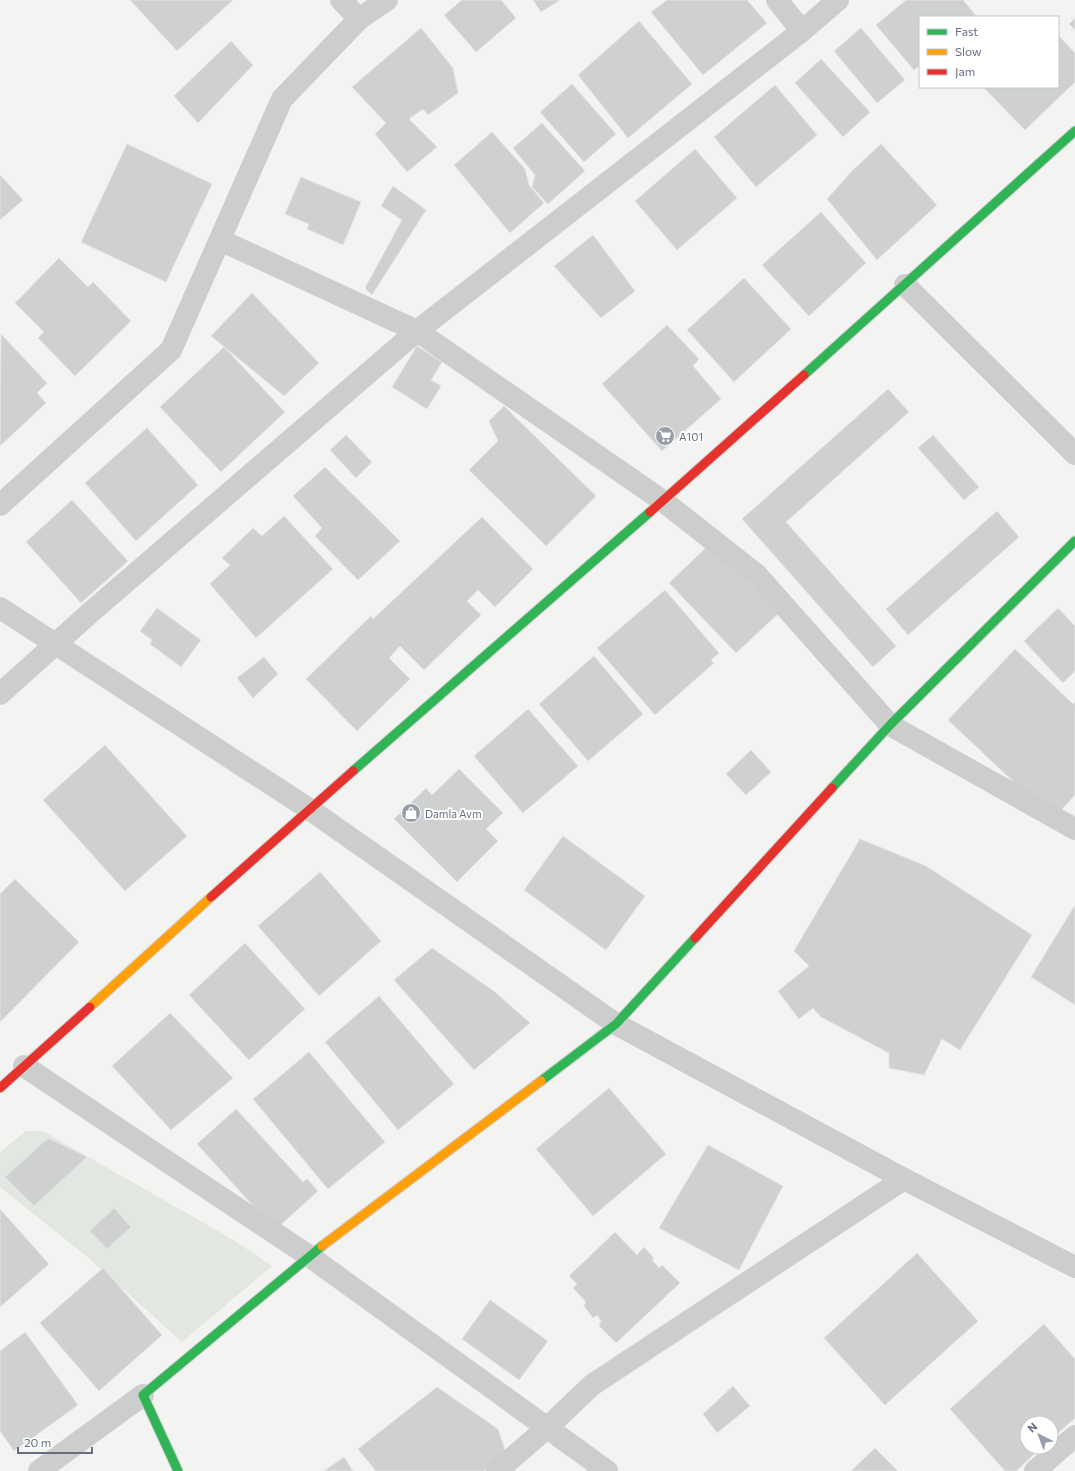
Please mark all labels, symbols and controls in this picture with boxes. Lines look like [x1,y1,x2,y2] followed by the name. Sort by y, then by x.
[919,16,1059,88] legend
[955,24,978,38] text: Fast
[955,44,982,58] text: Slow
[955,64,975,79] text: Jam
[654,425,676,447] supermarket icon: A101
[679,430,703,443] place label: A101
[400,802,422,824] shop icon: Damla Avm
[425,807,482,820] place label: Damla Avm
[1019,1415,1059,1455] north arrow
[1025,1420,1039,1435] text: N
[18,1429,92,1455] scale bar
[24,1435,51,1449] text: 20 m

